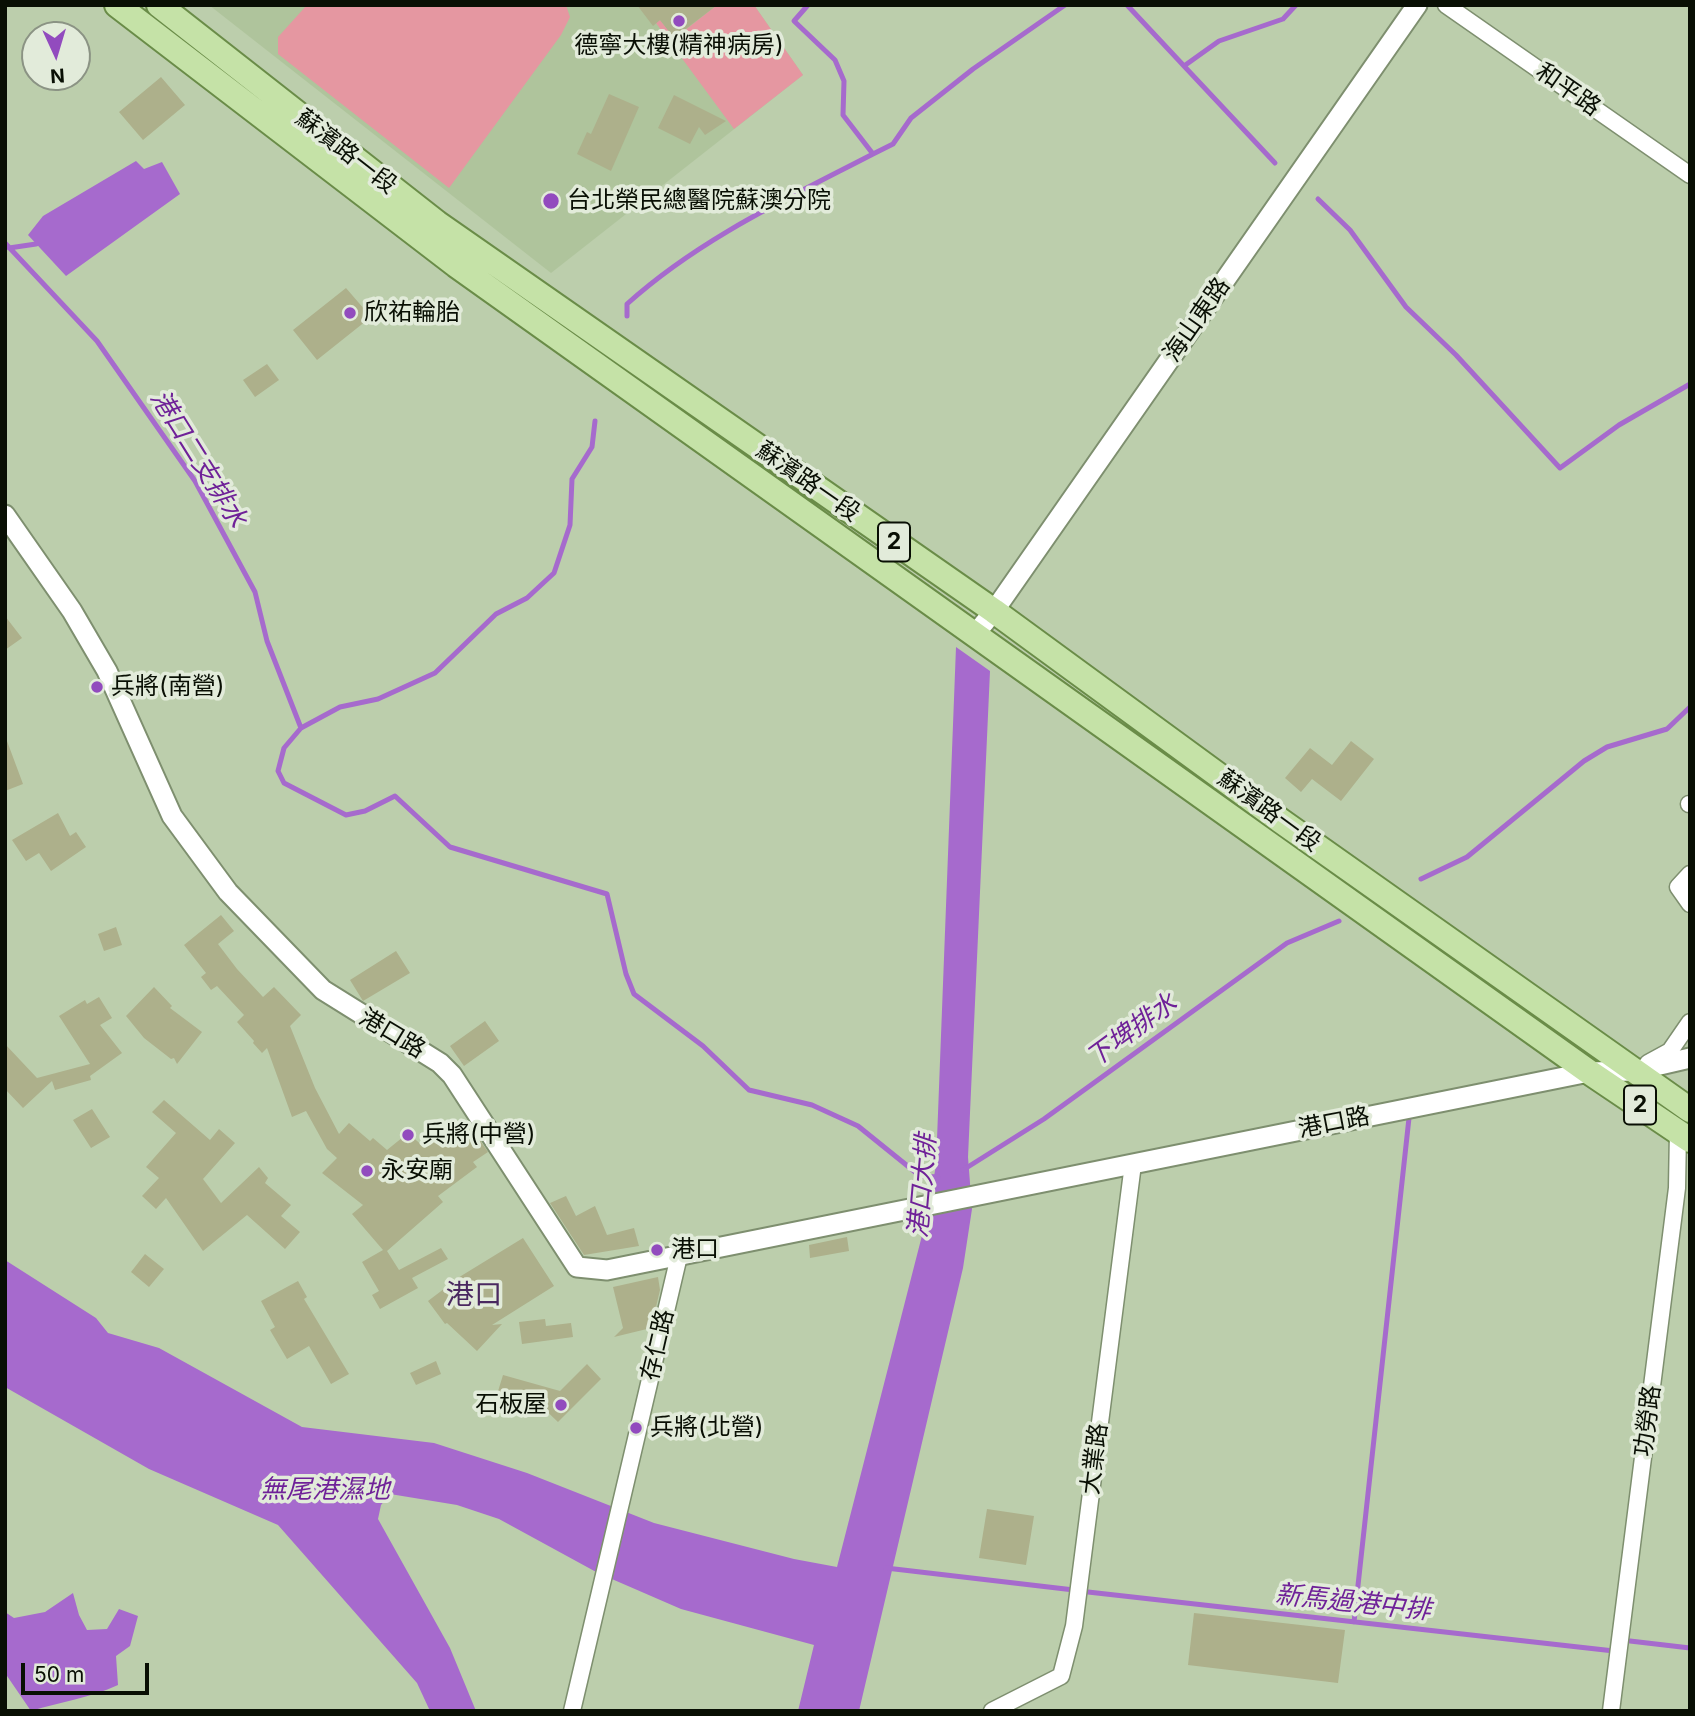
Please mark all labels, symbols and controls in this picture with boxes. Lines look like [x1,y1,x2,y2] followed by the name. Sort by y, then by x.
[671,13,687,29] marker: 德寧大樓(精神病房)
[21,21,91,91] north arrow
[574,32,784,60] place label: 德寧大樓(精神病房)
[1530,58,1606,122] street label: 和平路
[49,63,65,87] text: N
[290,104,402,200] street label: 蘇濱路一段
[567,187,831,215] place label: 台北榮民總醫院蘇澳分院
[541,191,561,211] marker: 台北榮民總醫院蘇澳分院
[1158,272,1236,368] street label: 海山東路
[364,299,460,327] place label: 欣祐輪胎
[342,305,358,321] marker: 欣祐輪胎
[143,385,253,533] water label: 港口二支排水
[751,436,865,528] street label: 蘇濱路一段
[878,522,910,562] road number: 2
[111,673,225,701] place label: 兵將(南營)
[89,679,105,695] marker: 兵將(南營)
[1212,764,1326,858] street label: 蘇濱路一段
[1081,988,1183,1074] water label: 下埤排水
[354,1003,430,1065] street label: 港口路
[1624,1086,1656,1124] road number: 2
[1296,1102,1372,1144] street label: 港口路
[422,1121,536,1149] place label: 兵將(中營)
[400,1127,416,1143] marker: 兵將(中營)
[903,1133,943,1239] water label: 港口大排
[381,1157,453,1185] place label: 永安廟
[359,1163,375,1179] marker: 永安廟
[671,1236,719,1264] place label: 港口
[649,1242,665,1258] marker: 港口
[446,1279,502,1313] district label: 港口
[636,1307,680,1383] street label: 存仁路
[1629,1384,1667,1458] street label: 功勞路
[475,1391,547,1419] place label: 石板屋
[553,1397,569,1413] marker: 石板屋
[650,1414,764,1442] place label: 兵將(北營)
[628,1420,644,1436] marker: 兵將(北營)
[1076,1422,1114,1496] street label: 大業路
[260,1474,390,1506] water label: 無尾港濕地
[1274,1579,1432,1627] water label: 新馬過港中排
[24,1650,152,1694] scale bar
[34,1662,84,1687] text: 50 m

